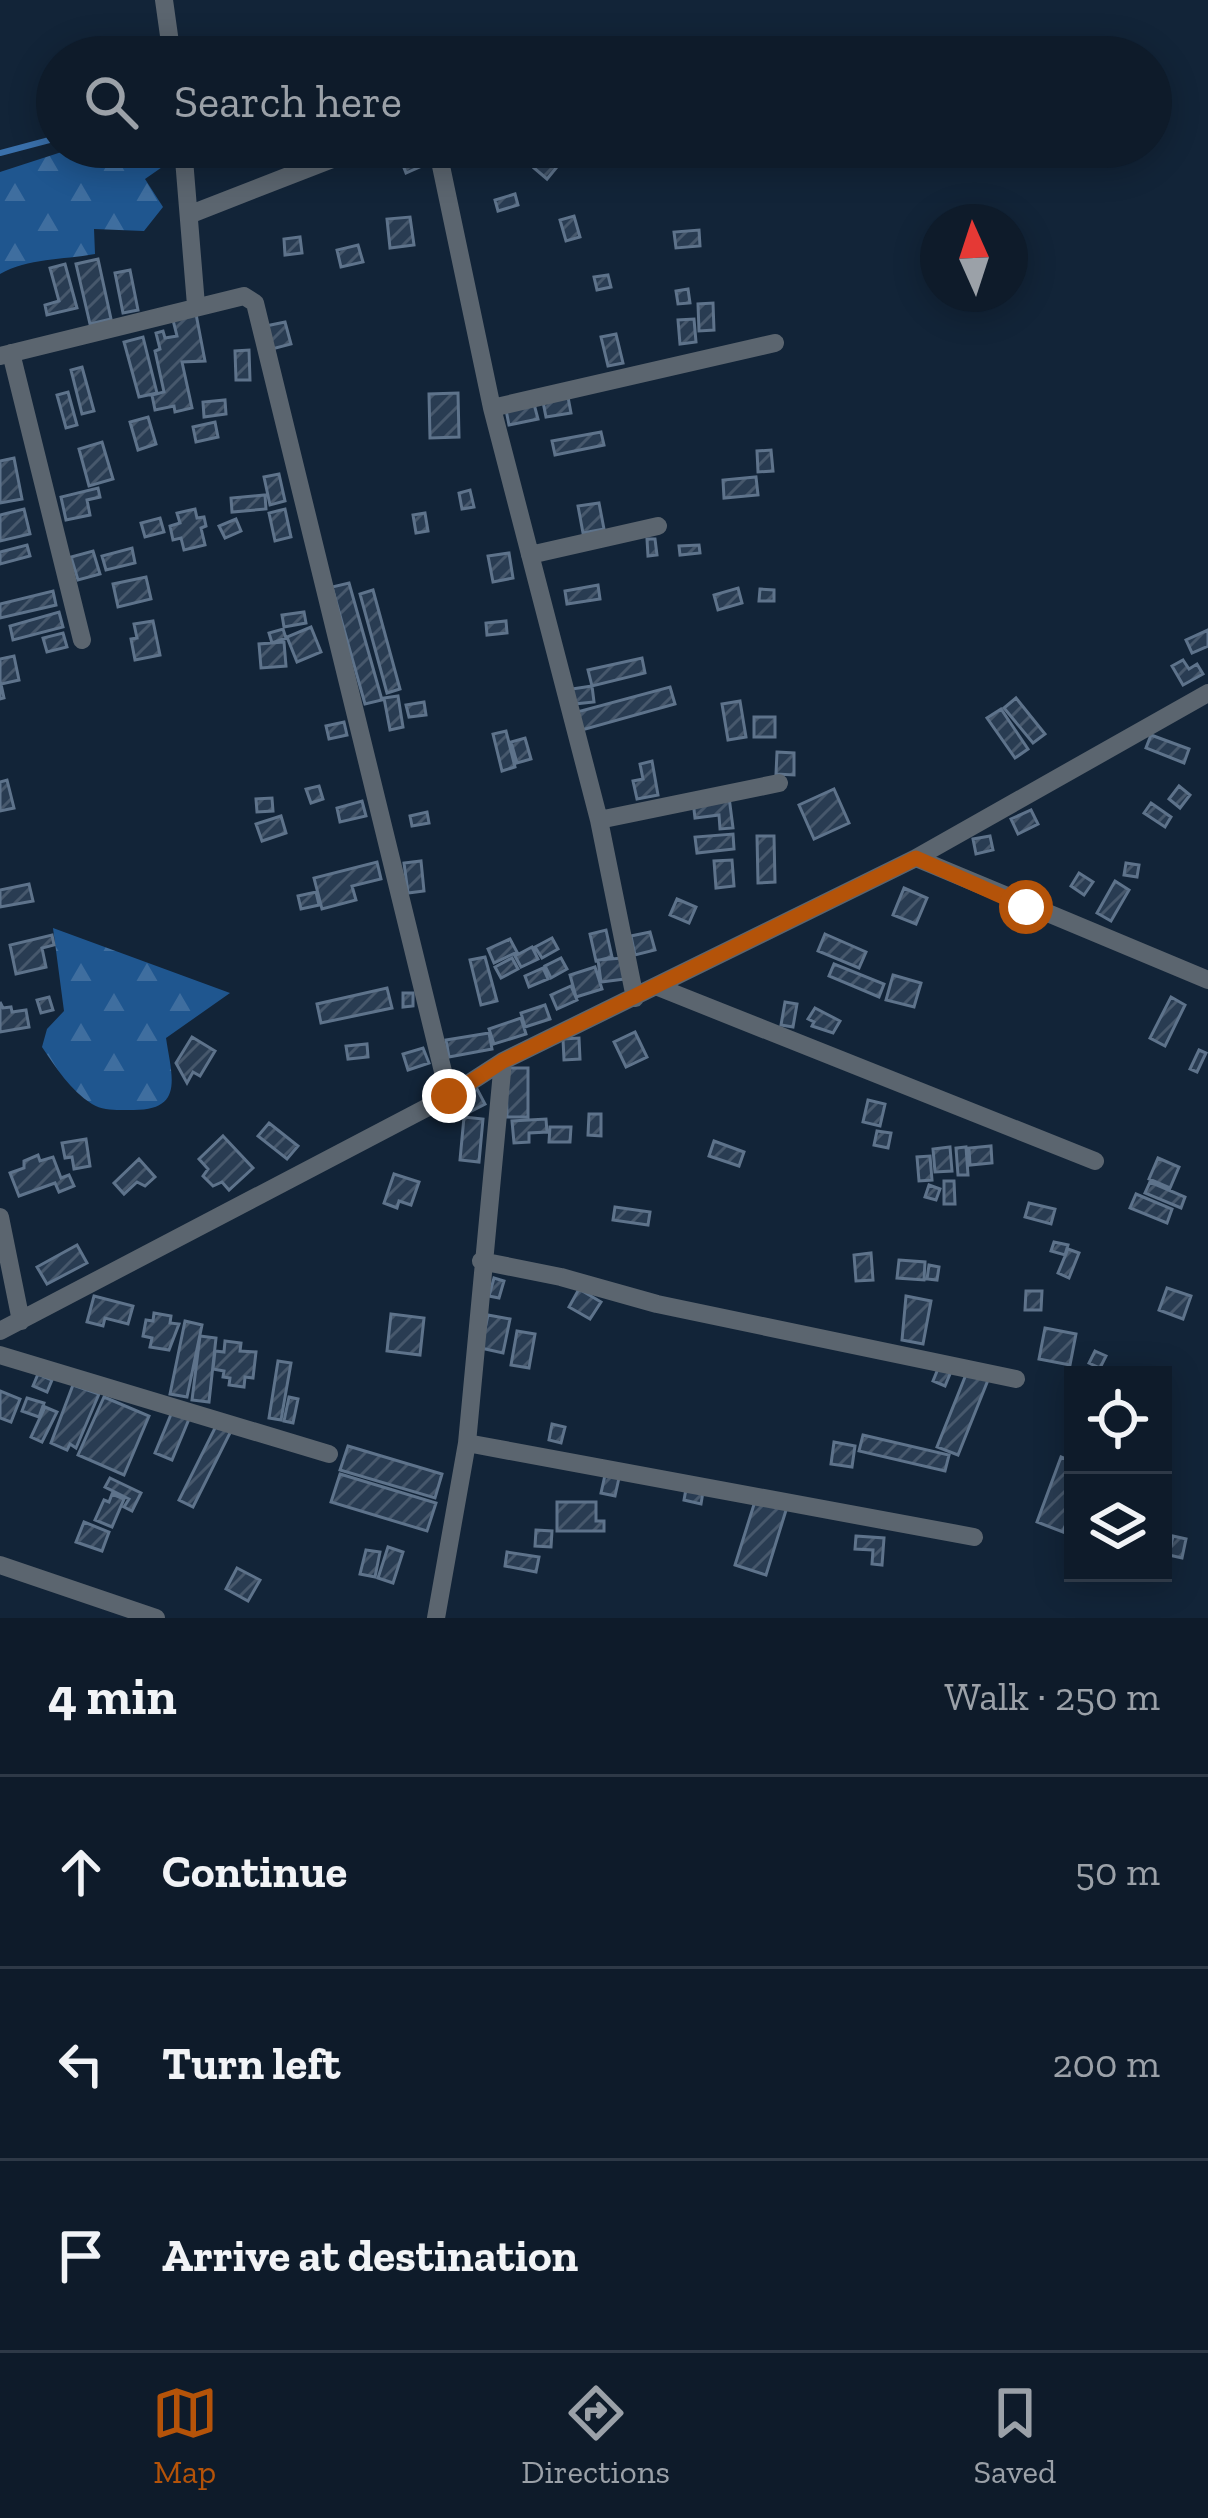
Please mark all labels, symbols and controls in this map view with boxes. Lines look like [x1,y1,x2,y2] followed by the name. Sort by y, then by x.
[36,36,1172,168] search box
[78,69,144,135] icon: search
[174,75,402,129] text: Search here
[920,204,1028,312] north arrow
[999,880,1053,934] route start
[422,1069,476,1123] route end
[1064,1366,1172,1582] map controls
[1064,1366,1172,1474] button: locate
[1064,1474,1172,1582] button: layers
[48,1666,177,1727] text: 4 min
[945,1673,1160,1720] text: Walk · 250 m
[48,1839,114,1905] icon: ahead
[162,1845,347,1899] text: Continue
[1075,1848,1160,1895] text: 50 m
[48,2031,114,2097] icon: left
[162,2037,340,2091] text: Turn left
[1052,2040,1160,2087] text: 200 m
[48,2223,114,2289] icon: arrive
[162,2229,578,2283] text: Arrive at destination
[152,2380,218,2491] tab: Map
[521,2380,670,2491] tab: Directions
[974,2380,1056,2491] tab: Saved

